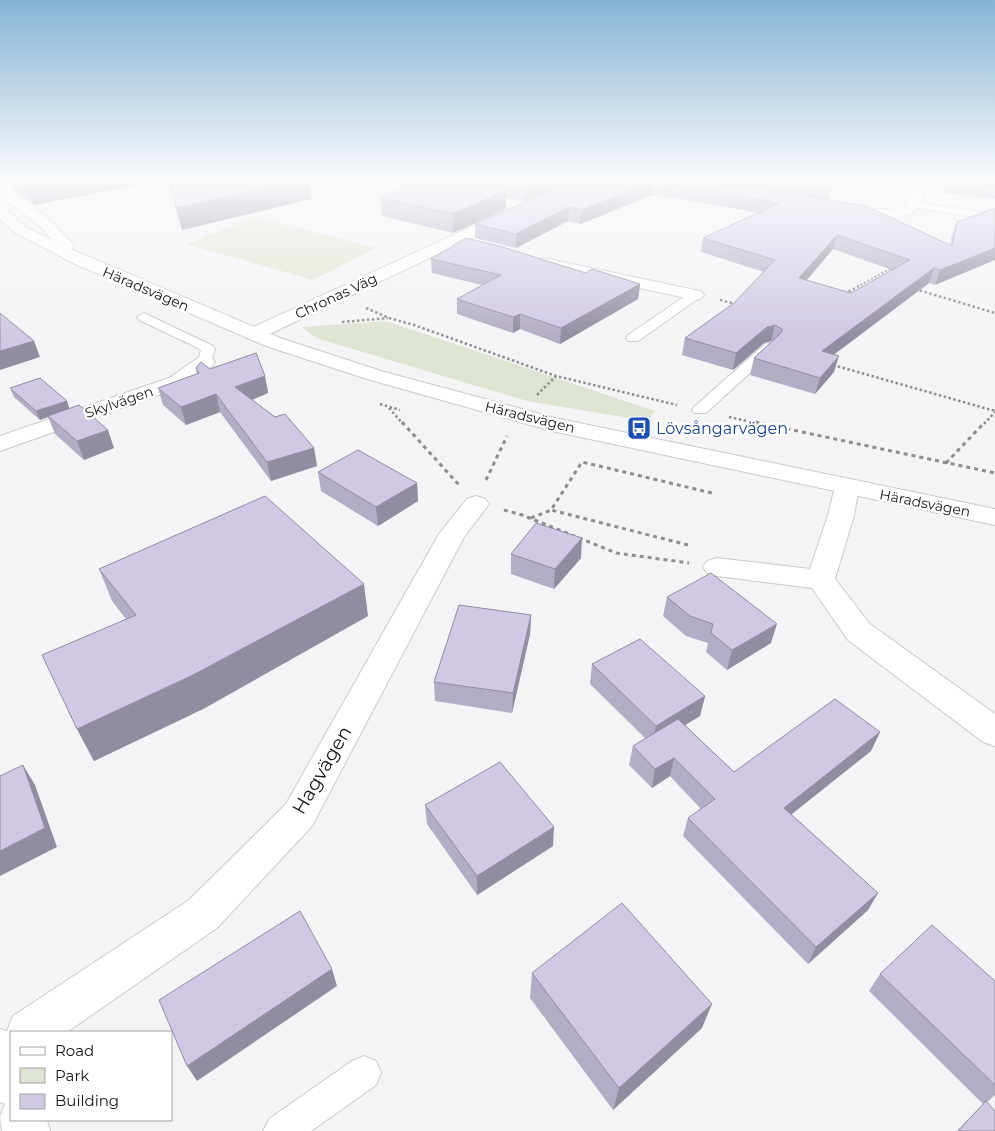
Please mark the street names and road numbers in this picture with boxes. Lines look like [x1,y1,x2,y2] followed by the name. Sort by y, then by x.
[100,263,192,315] street label: Häradsvägen
[292,269,380,323] street label: Chronas Väg
[82,382,156,422] street label: Skylvägen
[483,397,577,437] street label: Häradsvägen
[878,485,972,521] street label: Häradsvägen
[288,722,356,818] street label: Hagvägen

